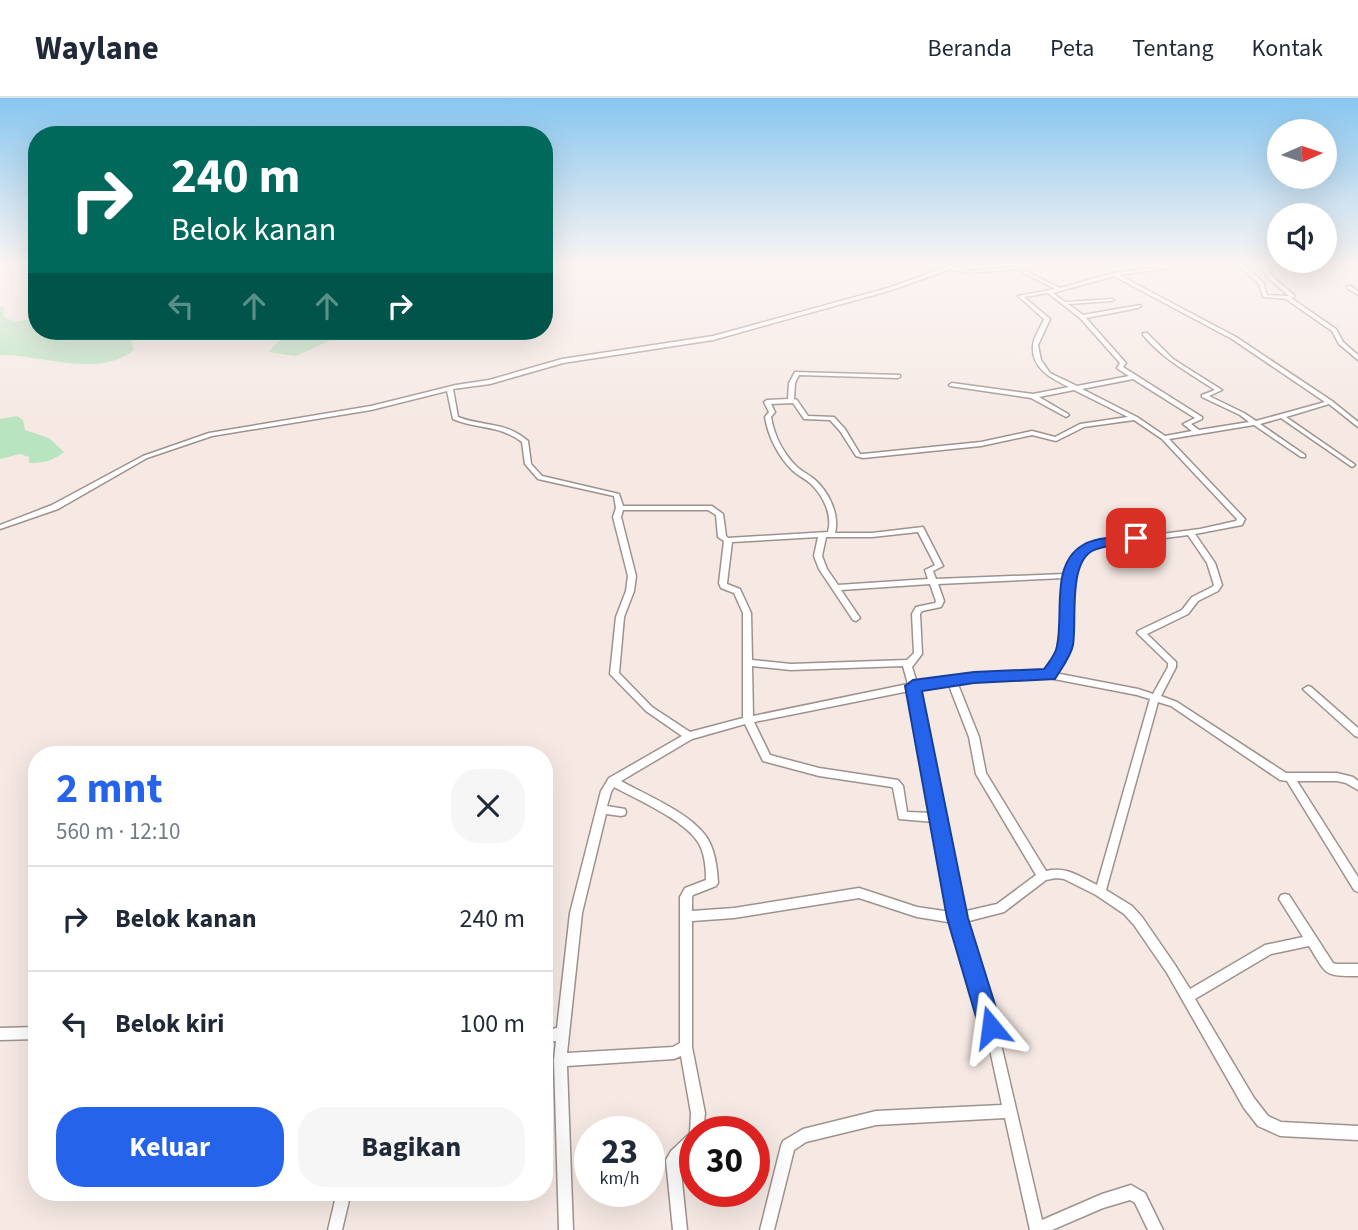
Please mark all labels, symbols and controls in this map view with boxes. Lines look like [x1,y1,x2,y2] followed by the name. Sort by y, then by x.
[35,25,159,72] text: Waylane
[928,31,1012,66] text: Beranda
[1050,31,1094,66] text: Peta
[1132,31,1214,66] text: Tentang
[1252,31,1323,66] text: Kontak
[1267,119,1337,189] north arrow
[1267,119,1337,273] map controls
[171,142,300,212] text: 240 m
[56,154,147,245] icon: right
[1267,203,1337,273] button: sound
[171,207,336,253] text: Belok kanan
[162,287,200,325] icon: left
[235,287,273,325] icon: ahead
[308,287,346,325] icon: ahead
[381,287,419,325] icon: right
[1106,508,1166,568] pin
[1117,519,1155,557] icon: arrive
[56,759,163,819] text: 2 mnt
[451,769,525,843] button: close
[56,815,180,848] text: 560 m · 12:10
[56,900,94,938] icon: right
[115,900,257,937] text: Belok kanan
[459,900,525,937] text: 240 m
[954,990,1028,1064] position arrow
[56,1005,94,1043] icon: left
[115,1005,224,1042] text: Belok kiri
[459,1005,525,1042] text: 100 m
[56,1107,284,1187] button: Keluar
[298,1107,525,1187] button: Bagikan
[679,1116,770,1207] speed limit sign: 30
[601,1127,638,1177] text: 23
[600,1166,639,1191] text: km/h

